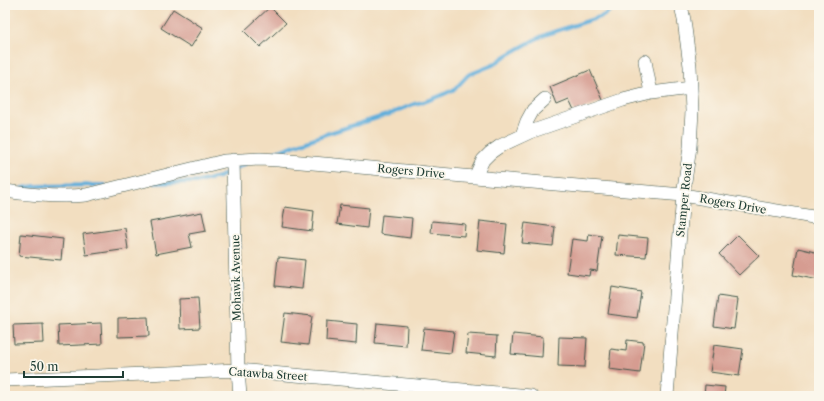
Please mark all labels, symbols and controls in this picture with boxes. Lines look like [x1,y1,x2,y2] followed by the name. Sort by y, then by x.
[377,161,445,181] street label: Rogers Drive
[673,162,695,238] street label: Stamper Road
[699,191,767,217] street label: Rogers Drive
[228,235,244,321] street label: Mohawk Avenue
[24,353,123,379] scale bar
[30,359,59,374] text: 50 m
[228,364,308,384] street label: Catawba Street

